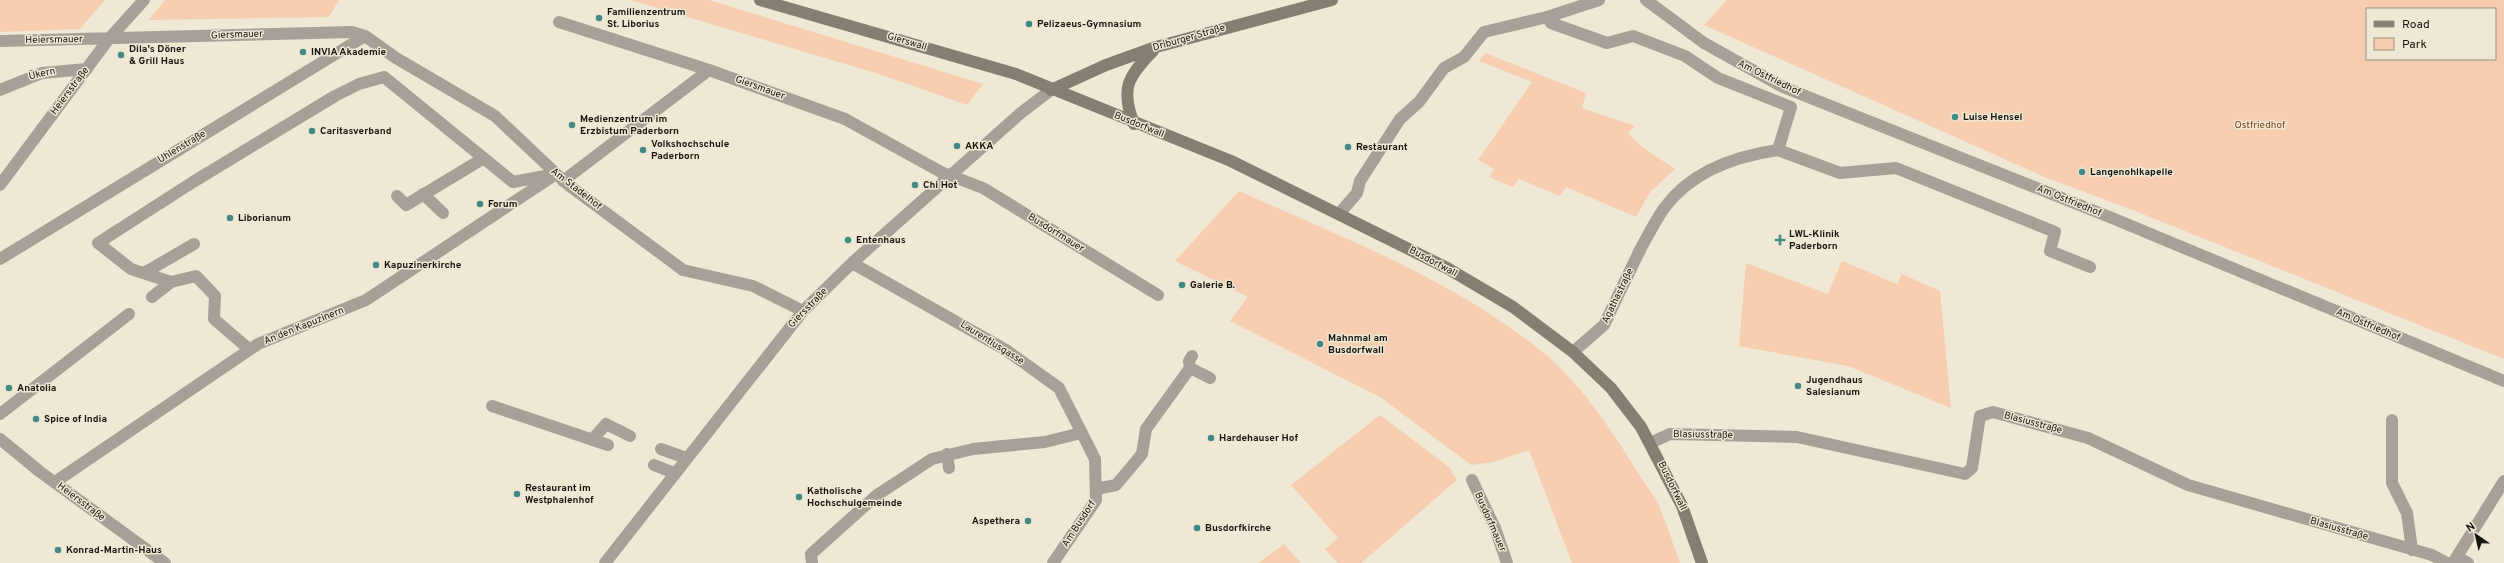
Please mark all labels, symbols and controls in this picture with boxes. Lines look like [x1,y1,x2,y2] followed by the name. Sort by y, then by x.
[607,6,686,31] place label: Familienzentrum St. Liborius
[2366,8,2496,60] legend
[594,13,604,23] marker: Familienzentrum St. Liborius
[2402,17,2430,33] text: Road
[1037,18,1142,31] place label: Pelizaeus-Gymnasium
[1024,19,1034,29] marker: Pelizaeus-Gymnasium
[1151,21,1227,55] street label: Driburger Straße
[211,28,263,42] street label: Giersmauer
[886,30,928,54] street label: Gierswall
[25,33,83,47] street label: Heiersmauer
[2402,37,2427,53] text: Park
[129,43,187,68] place label: Dila's Döner & Grill Haus
[311,46,386,59] place label: INVIA Akademie
[298,47,308,57] marker: INVIA Akademie
[116,50,126,60] marker: Dila's Döner & Grill Haus
[1735,57,1803,99] street label: Am Ostfriedhof
[48,64,92,118] street label: Heiersstraße
[27,65,57,83] street label: Ükern
[733,73,787,103] street label: Giersmauer
[1112,109,1166,141] street label: Busdorfwall
[1963,111,2022,124] place label: Luise Hensel
[1950,112,1960,122] marker: Luise Hensel
[580,113,679,138] place label: Medienzentrum im Erzbistum Paderborn
[2235,119,2286,132] park label: Ostfriedhof
[567,120,577,130] marker: Medienzentrum im Erzbistum Paderborn
[320,125,391,138] place label: Caritasverband
[307,126,317,136] marker: Caritasverband
[155,128,209,166] street label: Uhlenstraße
[651,138,730,163] place label: Volkshochschule Paderborn
[965,140,993,153] place label: AKKA
[952,141,962,151] marker: AKKA
[1356,141,1408,154] place label: Restaurant
[1343,142,1353,152] marker: Restaurant
[638,145,648,155] marker: Volkshochschule Paderborn
[548,165,604,213] street label: Am Stadelhof
[2090,166,2173,179] place label: Langenohlkapelle
[2077,167,2087,177] marker: Langenohlkapelle
[923,179,957,192] place label: Chi Hot
[910,180,920,190] marker: Chi Hot
[2035,182,2104,220] street label: Am Ostfriedhof
[488,198,518,211] place label: Forum
[475,199,485,209] marker: Forum
[1025,211,1087,256] street label: Busdorfmauer
[238,212,291,225] place label: Liborianum
[225,213,235,223] marker: Liborianum
[1789,228,1840,253] place label: LWL-Klinik Paderborn
[856,234,906,247] place label: Entenhaus
[1774,234,1786,246] marker: LWL-Klinik Paderborn
[843,235,853,245] marker: Entenhaus
[1407,244,1459,280] street label: Busdorfwall
[384,259,462,272] place label: Kapuzinerkirche
[371,260,381,270] marker: Kapuzinerkirche
[1599,266,1637,326] street label: Agathastraße
[1190,279,1236,292] place label: Galerie B.
[1177,280,1187,290] marker: Galerie B.
[786,285,830,331] street label: Giersstraße
[262,304,346,348] street label: An den Kapuzinern
[2334,306,2403,345] street label: Am Ostfriedhof
[958,318,1026,368] street label: Laurentiusgasse
[1328,332,1388,357] place label: Mahnmal am Busdorfwall
[1315,339,1325,349] marker: Mahnmal am Busdorfwall
[1806,374,1863,399] place label: Jugendhaus Salesianum
[1793,381,1803,391] marker: Jugendhaus Salesianum
[17,382,56,395] place label: Anatolia
[4,383,14,393] marker: Anatolia
[2002,409,2064,437] street label: Blasiusstraße
[44,413,107,426] place label: Spice of India
[31,414,41,424] marker: Spice of India
[1673,428,1733,442] street label: Blasiusstraße
[1219,432,1298,445] place label: Hardehauser Hof
[1206,433,1216,443] marker: Hardehauser Hof
[1655,459,1689,513] street label: Busdorfwall
[54,480,108,524] street label: Heiersstraße
[525,482,594,507] place label: Restaurant im Westphalenhof
[807,485,902,510] place label: Katholische Hochschulgemeinde
[512,489,522,499] marker: Restaurant im Westphalenhof
[1471,490,1509,554] street label: Busdorfmauer
[794,492,804,502] marker: Katholische Hochschulgemeinde
[1059,498,1099,550] street label: Am Busdorf
[972,515,1020,528] place label: Aspethera
[2308,515,2370,543] street label: Blasiusstraße
[2456,515,2496,555] north arrow
[1023,516,1033,526] marker: Aspethera
[2464,520,2478,536] text: N
[1205,522,1272,535] place label: Busdorfkirche
[1192,523,1202,533] marker: Busdorfkirche
[66,544,162,557] place label: Konrad-Martin-Haus
[53,545,63,555] marker: Konrad-Martin-Haus

